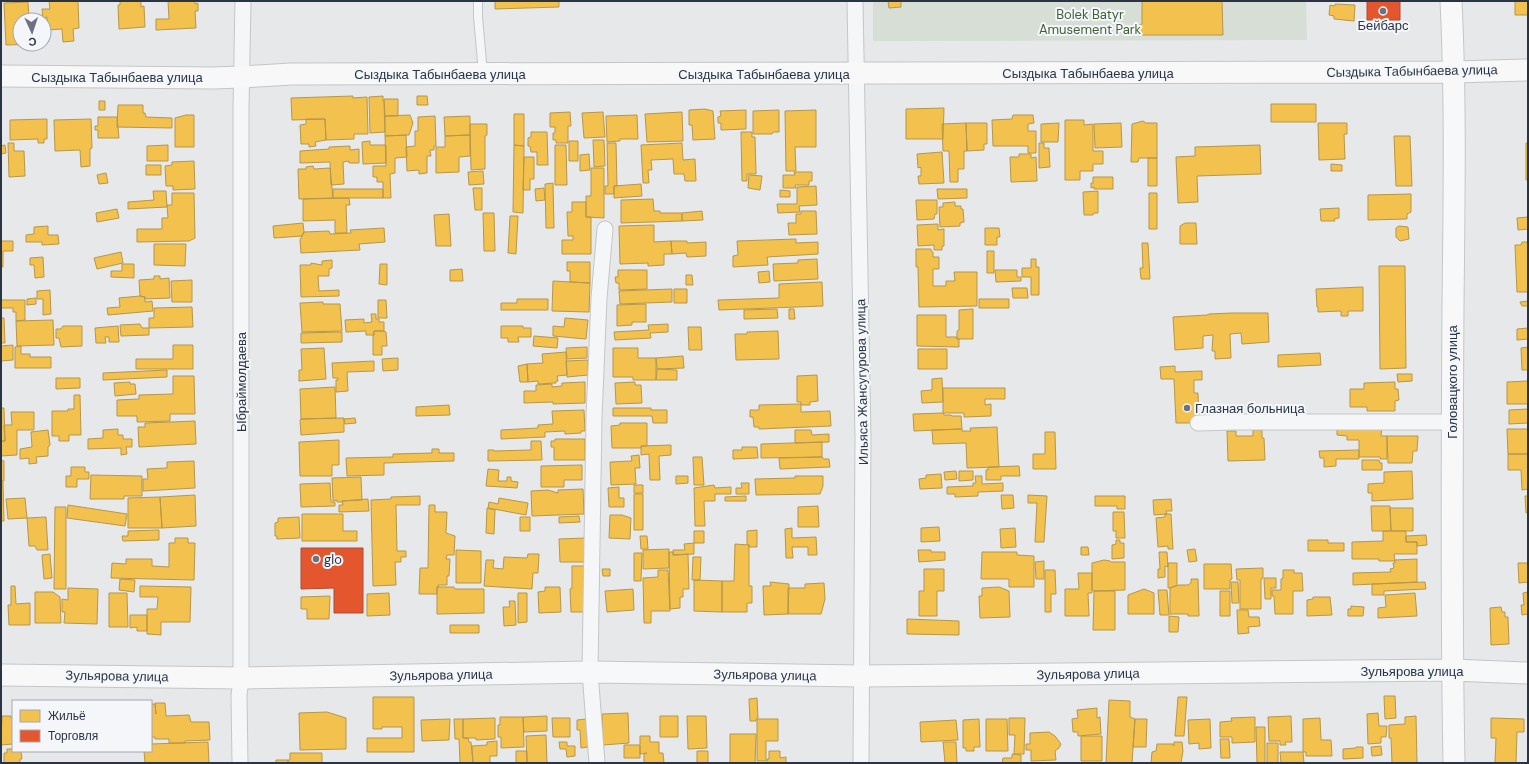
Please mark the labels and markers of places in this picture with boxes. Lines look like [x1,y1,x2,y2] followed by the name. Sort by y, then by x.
[1378,6,1388,16] marker: Бейбарс
[1357,17,1409,34] place label: Бейбарс
[1195,400,1305,417] place label: Глазная больница
[1182,403,1192,413] marker: Глазная больница
[324,551,342,568] place label: glo
[311,554,321,564] marker: glo

